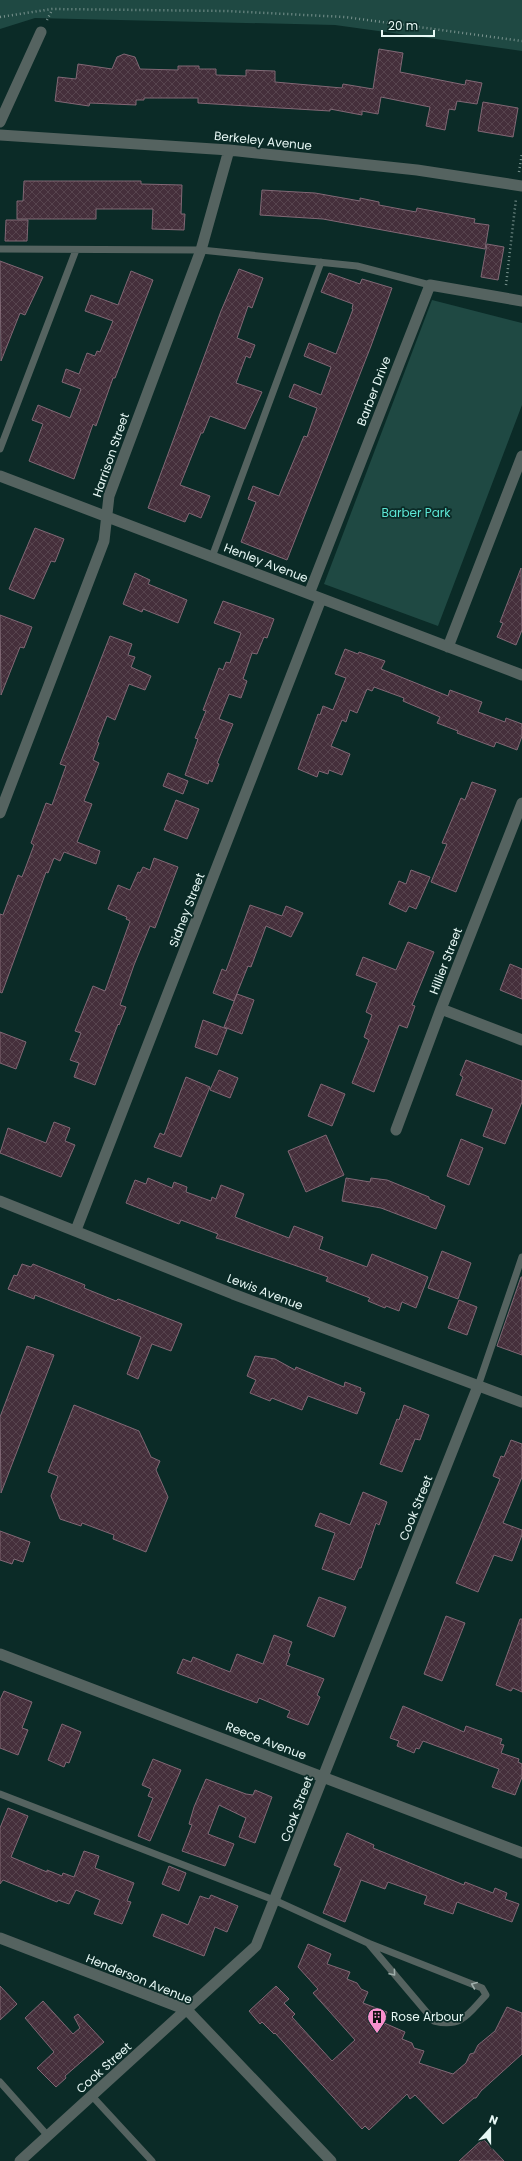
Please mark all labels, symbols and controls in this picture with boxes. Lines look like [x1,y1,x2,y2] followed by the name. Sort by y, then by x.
[382,12,434,38] scale bar
[388,17,418,34] text: 20 m
[213,127,313,154] street label: Berkeley Avenue
[352,354,395,428] street label: Barber Drive
[88,410,133,499] street label: Harrison Street
[382,504,451,521] park label: Barber Park
[222,539,311,586] street label: Henley Avenue
[165,870,209,949] street label: Sidney Street
[425,925,466,997] street label: Hillier Street
[225,1269,306,1314] street label: Lewis Avenue
[395,1473,436,1543] street label: Cook Street
[223,1717,309,1764] street label: Reece Avenue
[276,1773,317,1844] street label: Cook Street
[83,1949,195,2008] street label: Henderson Avenue
[389,1968,396,1975] one-way arrow
[471,1982,478,1990] one-way arrow
[366,2006,388,2034] building icon: Rose Arbour
[391,2008,464,2025] place label: Rose Arbour
[72,2038,135,2097] street label: Cook Street
[470,2109,510,2149] north arrow
[487,2111,500,2129] text: N

